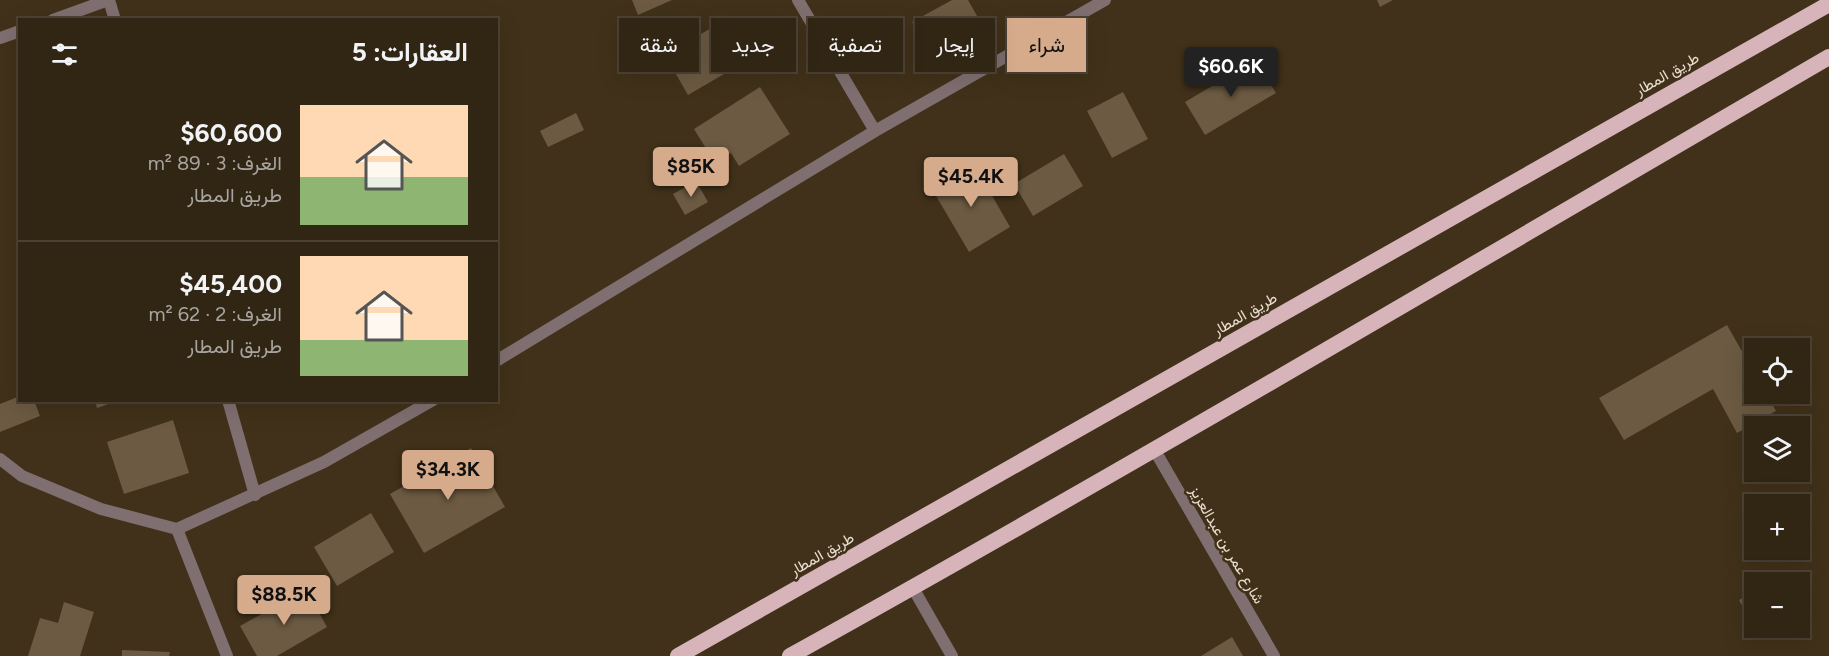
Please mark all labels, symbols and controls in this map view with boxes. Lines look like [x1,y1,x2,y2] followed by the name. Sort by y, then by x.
[619,18,699,72] chip: شقة
[711,18,796,72] chip: جديد
[808,18,903,72] chip: تصفية
[915,18,995,72] chip: إيجار
[1007,18,1086,72] chip: شراء
[352,36,468,68] text: العقارات: 5
[48,38,81,71] icon: filters
[1182,47,1280,98] pin: $60.6K
[1631,48,1703,101] street label: طريق المطار
[1198,54,1264,78] text: $60.6K
[180,117,282,149] text: $60,600
[348,129,420,201] icon: home
[655,147,727,198] pin: $85K
[148,151,282,175] text: الغرف: 3 · 89 m²
[667,154,715,178] text: $85K
[922,157,1020,208] pin: $45.4K
[938,164,1004,188] text: $45.4K
[187,183,282,207] text: طريق المطار
[179,268,282,300] text: $45,400
[348,280,420,352] icon: home
[1209,288,1281,341] street label: طريق المطار
[149,302,282,326] text: الغرف: 2 · 62 m²
[187,334,282,358] text: طريق المطار
[1744,338,1810,638] map controls
[1744,338,1810,404] button: locate
[1744,416,1810,482] button: layers
[399,450,497,501] pin: $34.3K
[416,457,480,481] text: $34.3K
[1184,482,1268,608] street label: شارع عمر بن عبدالعزيز
[1744,494,1810,560] button: +
[786,528,858,581] street label: طريق المطار
[1744,572,1810,638] button: −
[235,575,333,626] pin: $88.5K
[251,582,317,606] text: $88.5K

